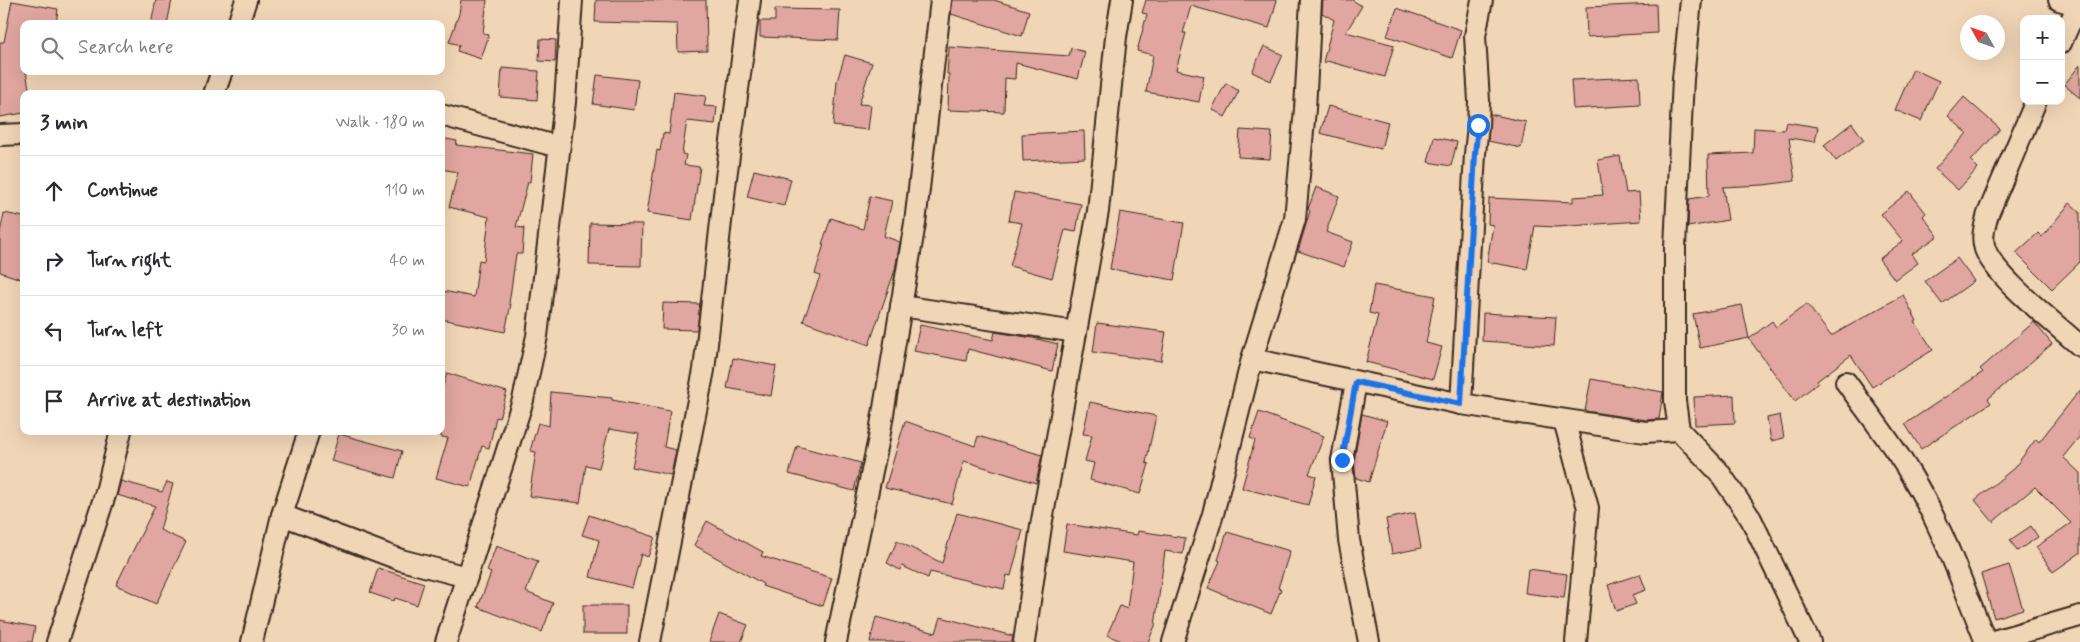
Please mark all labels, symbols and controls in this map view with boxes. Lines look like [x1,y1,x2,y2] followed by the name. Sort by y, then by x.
[1960,15,2005,60] north arrow
[2020,15,2065,105] map controls
[2020,15,2065,60] button: +
[20,20,445,75] search box
[38,34,66,62] icon: search
[78,35,174,60] text: Search here
[2020,60,2065,105] button: −
[40,109,88,137] text: 3 min
[336,112,425,133] text: Walk · 180 m
[1467,114,1490,137] route start
[40,177,68,205] icon: ahead
[87,178,158,203] text: Continue
[384,180,425,201] text: 110 m
[40,247,68,275] icon: right
[87,248,171,273] text: Turn right
[389,250,425,271] text: 40 m
[40,317,68,345] icon: left
[87,318,163,343] text: Turn left
[392,320,425,341] text: 30 m
[40,387,68,415] icon: arrive
[87,388,251,413] text: Arrive at destination
[1331,449,1354,472] route end

